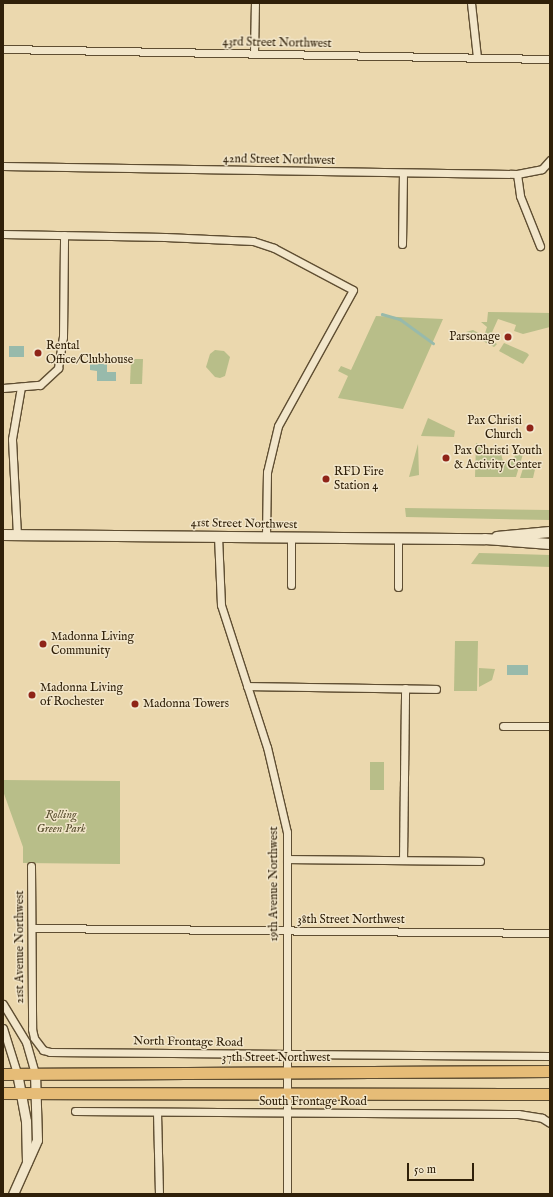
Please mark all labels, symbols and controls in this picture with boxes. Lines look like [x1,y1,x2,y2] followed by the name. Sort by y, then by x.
[222,35,332,51] street label: 43rd Street Northwest
[223,152,335,168] street label: 42nd Street Northwest
[449,330,500,344] place label: Parsonage
[503,332,513,342] marker: Parsonage
[46,339,133,367] place label: Rental Office/Clubhouse
[33,348,43,358] marker: Rental Office/Clubhouse
[467,414,522,442] place label: Pax Christi Church
[525,423,535,433] marker: Pax Christi Church
[454,444,542,472] place label: Pax Christi Youth & Activity Center
[441,453,451,463] marker: Pax Christi Youth & Activity Center
[334,465,384,493] place label: RFD Fire Station 4
[321,474,331,484] marker: RFD Fire Station 4
[191,516,297,532] street label: 41st Street Northwest
[51,630,134,658] place label: Madonna Living Community
[38,639,48,649] marker: Madonna Living Community
[40,681,123,709] place label: Madonna Living of Rochester
[27,690,37,700] marker: Madonna Living of Rochester
[143,697,229,711] place label: Madonna Towers
[130,699,140,709] marker: Madonna Towers
[36,808,86,836] park label: Rolling Green Park
[267,826,281,942] street label: 19th Avenue Northwest
[13,890,27,1004] street label: 21st Avenue Northwest
[297,913,405,927] street label: 38th Street Northwest
[133,1034,243,1050] street label: North Frontage Road
[222,1051,330,1065] street label: 37th Street Northwest
[259,1095,367,1109] street label: South Frontage Road
[409,1155,476,1181] scale bar
[414,1162,436,1177] text: 50 m

